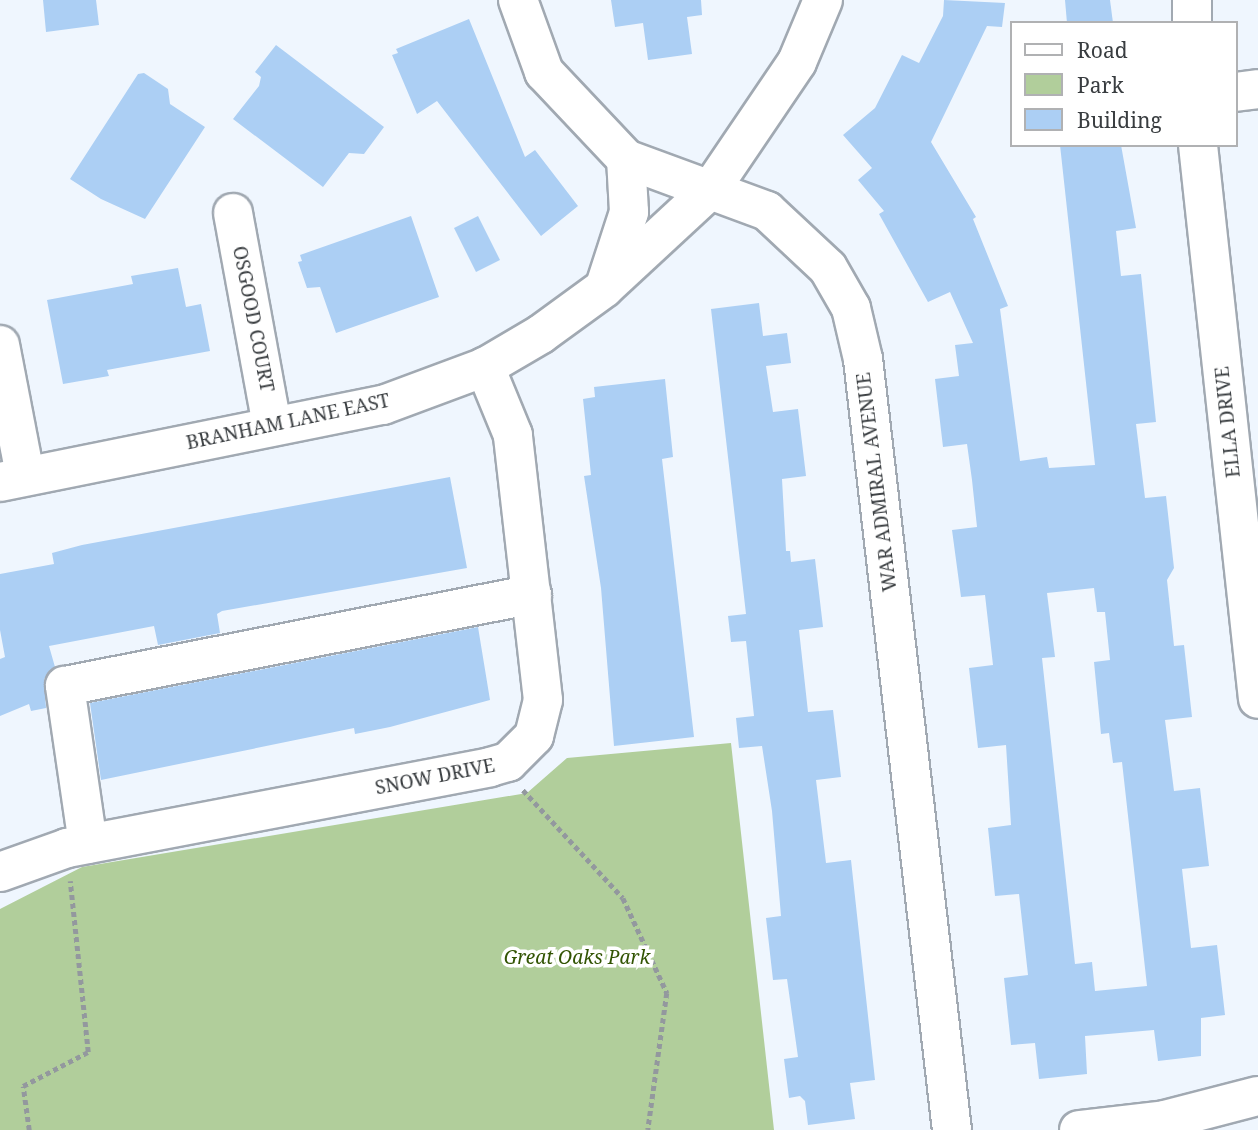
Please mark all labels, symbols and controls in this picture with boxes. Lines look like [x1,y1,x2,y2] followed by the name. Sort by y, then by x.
[1010,21,1237,147] legend
[1077,36,1128,64] text: Road
[1077,71,1124,99] text: Park
[1077,106,1162,134] text: Building
[228,244,278,394] street label: OSGOOD COURT
[1211,365,1245,479] street label: ELLA DRIVE
[852,371,902,593] street label: WAR ADMIRAL AVENUE
[184,389,392,455] street label: BRANHAM LANE EAST
[373,754,497,800] street label: SNOW DRIVE
[504,947,650,969] park label: Great Oaks Park

